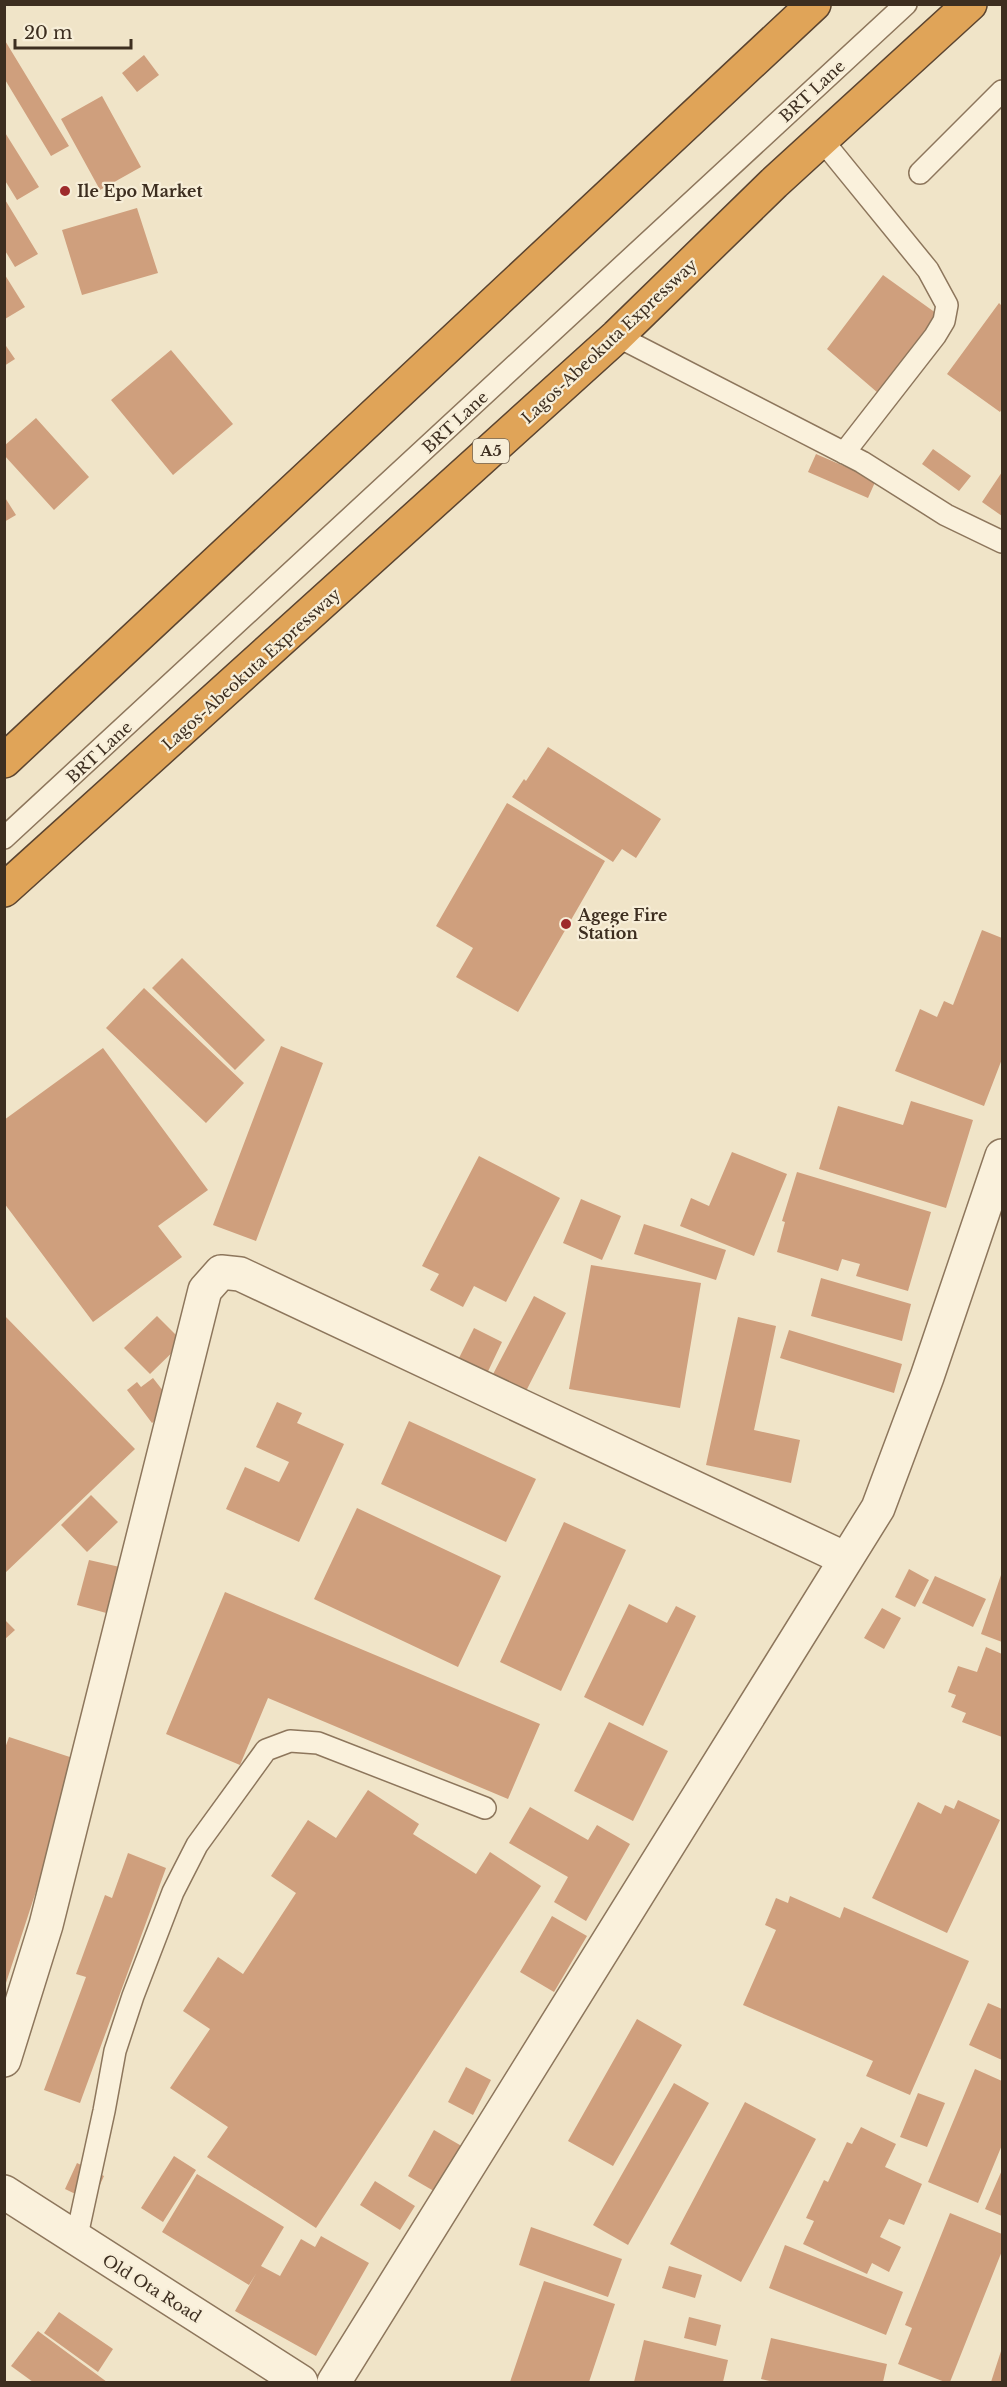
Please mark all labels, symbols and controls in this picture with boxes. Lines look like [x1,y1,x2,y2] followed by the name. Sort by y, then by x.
[15,12,130,50] scale bar
[24,22,72,44] text: 20 m
[775,56,849,126] street label: BRT Lane
[77,181,203,201] place label: Ile Epo Market
[58,184,72,198] marker: Ile Epo Market
[517,254,701,428] street label: Lagos-Abeokuta Expressway
[418,387,492,457] street label: BRT Lane
[473,439,509,463] road number: A5
[158,583,345,754] street label: Lagos-Abeokuta Expressway
[62,717,136,787] street label: BRT Lane
[577,905,667,943] place label: Agege Fire Station
[559,917,573,931] marker: Agege Fire Station
[99,2250,205,2326] street label: Old Ota Road

